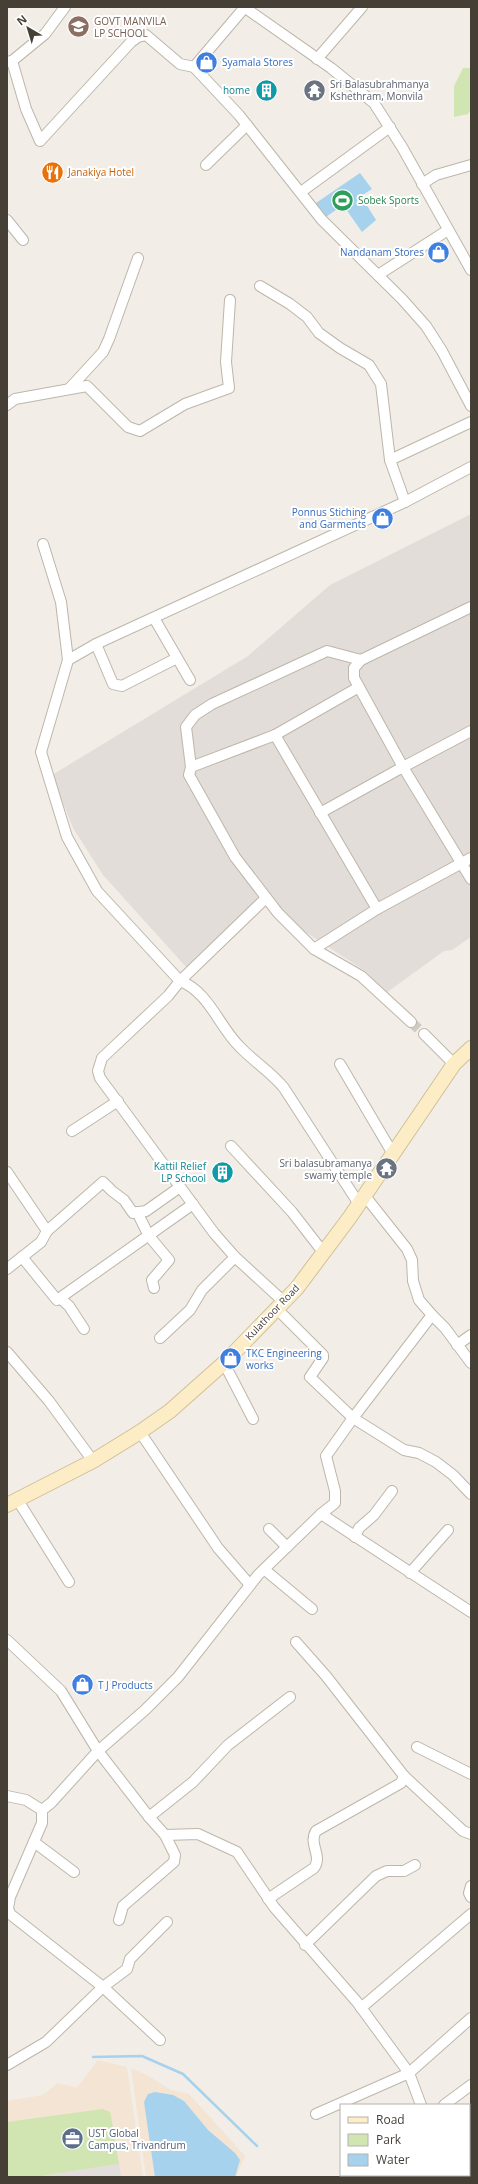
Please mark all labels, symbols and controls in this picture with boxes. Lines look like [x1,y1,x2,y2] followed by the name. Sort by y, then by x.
[8,8,48,48] north arrow
[13,11,30,28] text: N
[66,14,92,40] school or university icon: GOVT MANVILA LP SCHOOL
[94,14,167,40] place label: GOVT MANVILA LP SCHOOL
[193,49,219,75] shop icon: Syamala Stores
[222,55,293,69] place label: Syamala Stores
[253,77,279,103] building icon: home
[301,77,327,103] temple icon: Sri Balasubrahmanya Kshethram, Monvila
[330,77,429,103] place label: Sri Balasubrahmanya Kshethram, Monvila
[223,83,250,97] place label: home
[40,159,66,185] restaurant icon: Janakiya Hotel
[67,165,134,179] place label: Janakiya Hotel
[329,187,355,213] sports icon: Sobek Sports
[358,193,419,207] place label: Sobek Sports
[426,239,452,265] shop icon: Nandanam Stores
[340,245,424,259] place label: Nandanam Stores
[292,505,367,531] place label: Ponnus Stiching and Garments
[369,505,395,531] shop icon: Ponnus Stiching and Garments
[279,1156,372,1182] place label: Sri balasubramanya swamy temple
[374,1156,400,1182] temple icon: Sri balasubramanya swamy temple
[154,1159,207,1185] place label: Kattil Relief LP School
[209,1159,235,1185] building icon: Kattil Relief LP School
[242,1281,302,1343] street label: Kulathoor Road
[218,1346,244,1372] shop icon: TKC Engineering works
[246,1346,322,1372] place label: TKC Engineering works
[69,1672,95,1698] shop icon: T J Products
[98,1678,153,1692] place label: T J Products
[340,2104,470,2176] legend
[376,2111,405,2128] text: Road
[59,2126,85,2152] office icon: UST Global Campus, Trivandrum
[88,2126,186,2152] place label: UST Global Campus, Trivandrum
[376,2131,402,2148] text: Park
[376,2151,410,2168] text: Water

